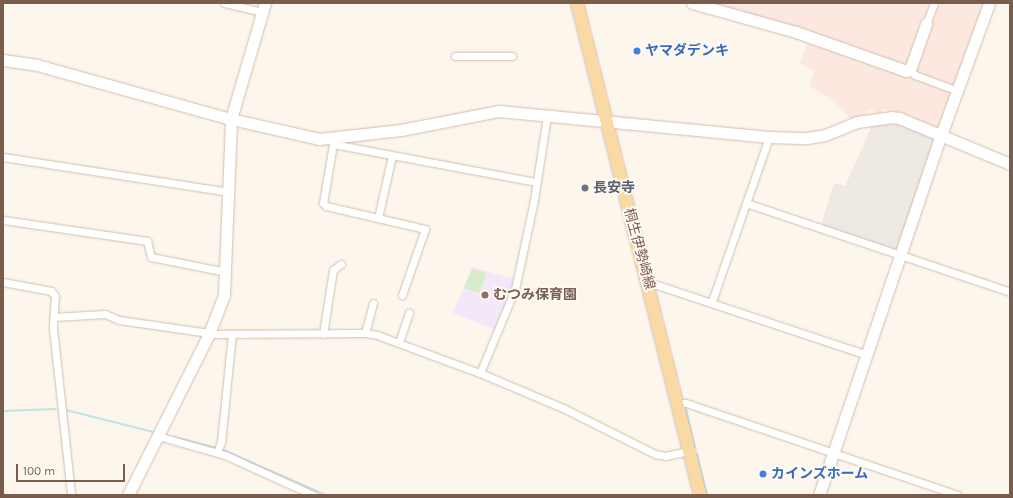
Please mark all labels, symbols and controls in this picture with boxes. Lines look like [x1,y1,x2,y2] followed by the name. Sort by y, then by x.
[645,43,729,59] place label: ヤマダデンキ
[632,46,642,56] marker: ヤマダデンキ
[593,180,635,196] place label: 長安寺
[580,183,590,193] marker: 長安寺
[620,206,658,292] street label: 桐生伊勢崎線
[493,287,577,303] place label: むつみ保育園
[480,290,490,300] marker: むつみ保育園
[18,456,127,482] scale bar
[23,464,55,478] text: 100 m
[771,466,869,482] place label: カインズホーム
[758,469,768,479] marker: カインズホーム

